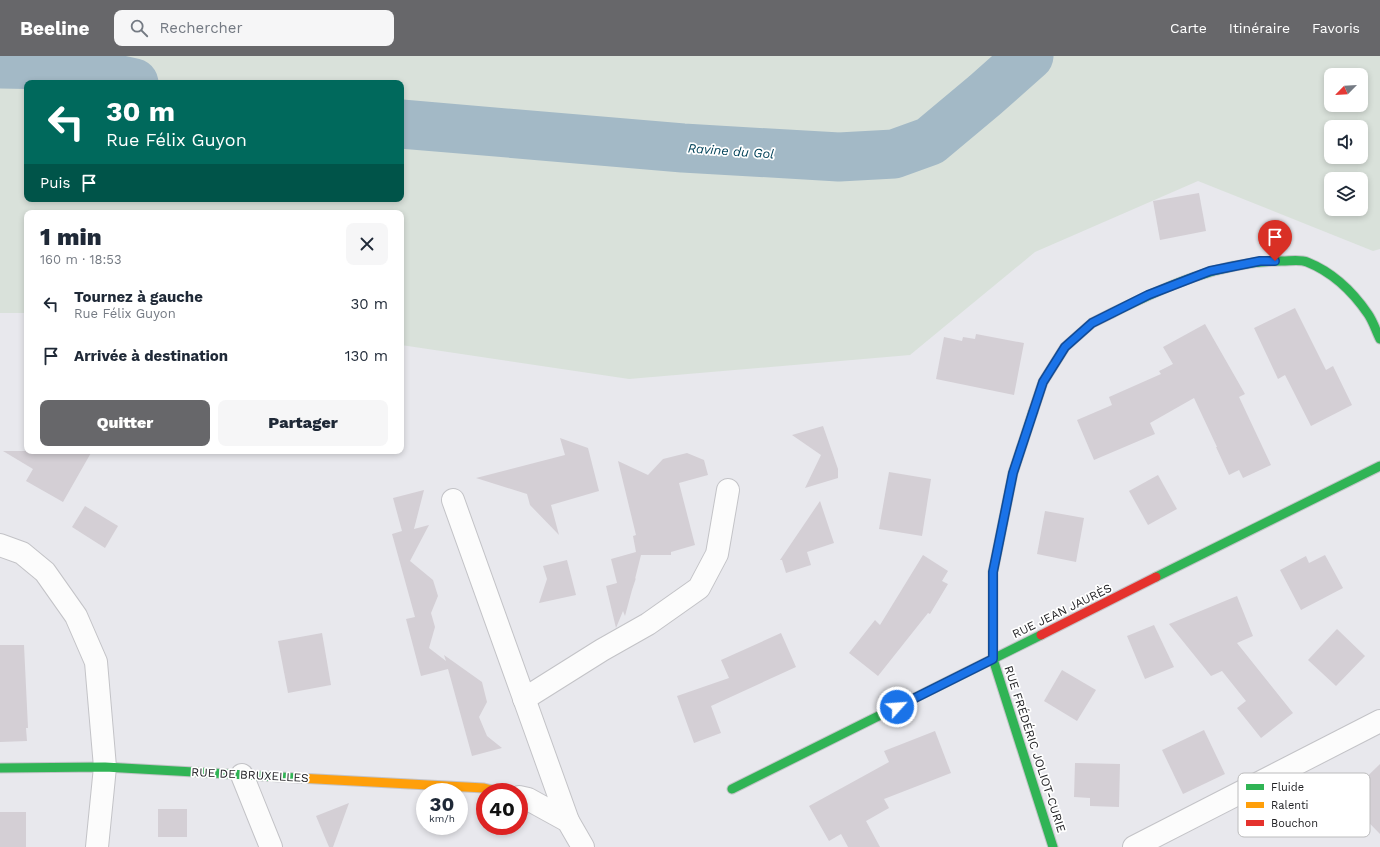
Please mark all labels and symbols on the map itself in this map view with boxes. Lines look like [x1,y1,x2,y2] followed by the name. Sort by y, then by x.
[1324,68,1368,112] north arrow
[687,141,775,161] water label: Ravine du Gol
[1258,220,1292,261] pin
[1010,581,1114,641] street label: RUE JEAN JAURÈS
[1001,664,1069,834] street label: RUE FRÉDÉRIC JOLIOT-CURIE
[876,686,918,728] position arrow
[191,765,309,785] street label: RUE DE BRUXELLES
[1238,773,1370,837] legend
[1271,781,1304,794] text: Fluide
[476,783,528,835] speed limit sign: 40
[1271,799,1309,812] text: Ralenti
[1271,817,1318,830] text: Bouchon

